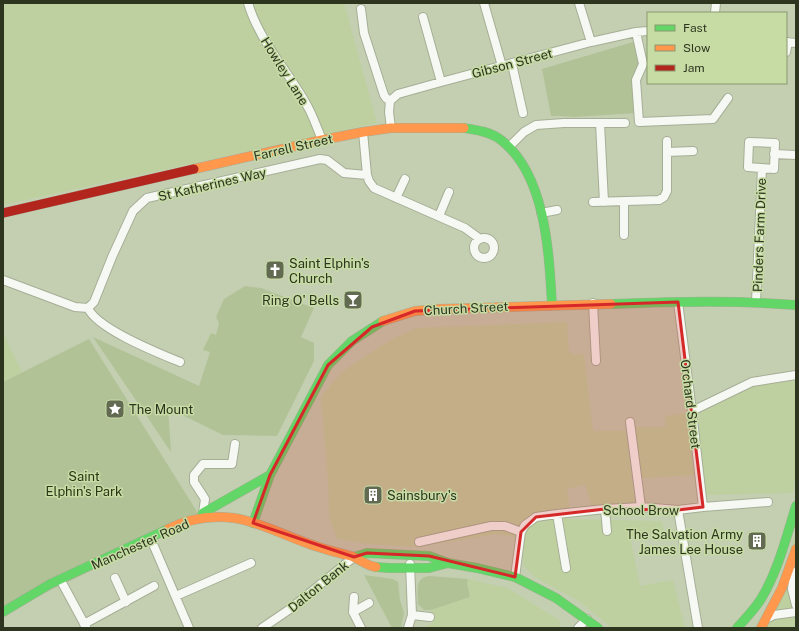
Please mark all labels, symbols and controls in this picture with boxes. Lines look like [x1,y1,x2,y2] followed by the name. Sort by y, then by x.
[647,12,787,84] legend
[683,21,708,35] text: Fast
[258,34,311,108] street label: Howley Lane
[683,41,711,55] text: Slow
[470,45,554,81] street label: Gibson Street
[683,61,705,75] text: Jam
[252,131,334,164] street label: Farrell Street
[157,165,268,204] street label: St Katherines Way
[750,178,769,292] street label: Pinders Farm Drive
[289,256,370,286] place label: Saint Elphin's Church
[264,259,286,281] church icon: Saint Elphin's Church
[342,289,364,311] bar icon: Ring O' Bells
[262,293,339,308] place label: Ring O' Bells
[423,299,509,318] street label: Church Street
[678,359,703,450] street label: Orchard Street
[104,398,126,420] place icon: The Mount
[129,402,193,417] place label: The Mount
[46,469,122,499] park label: Saint Elphin's Park
[362,484,384,506] building icon: Sainsbury's
[387,488,457,503] place label: Sainsbury's
[603,503,679,518] street label: School Brow
[89,516,192,573] street label: Manchester Road
[626,527,743,557] place label: The Salvation Army James Lee House
[746,530,768,552] building icon: The Salvation Army James Lee House
[285,558,351,615] street label: Dalton Bank

